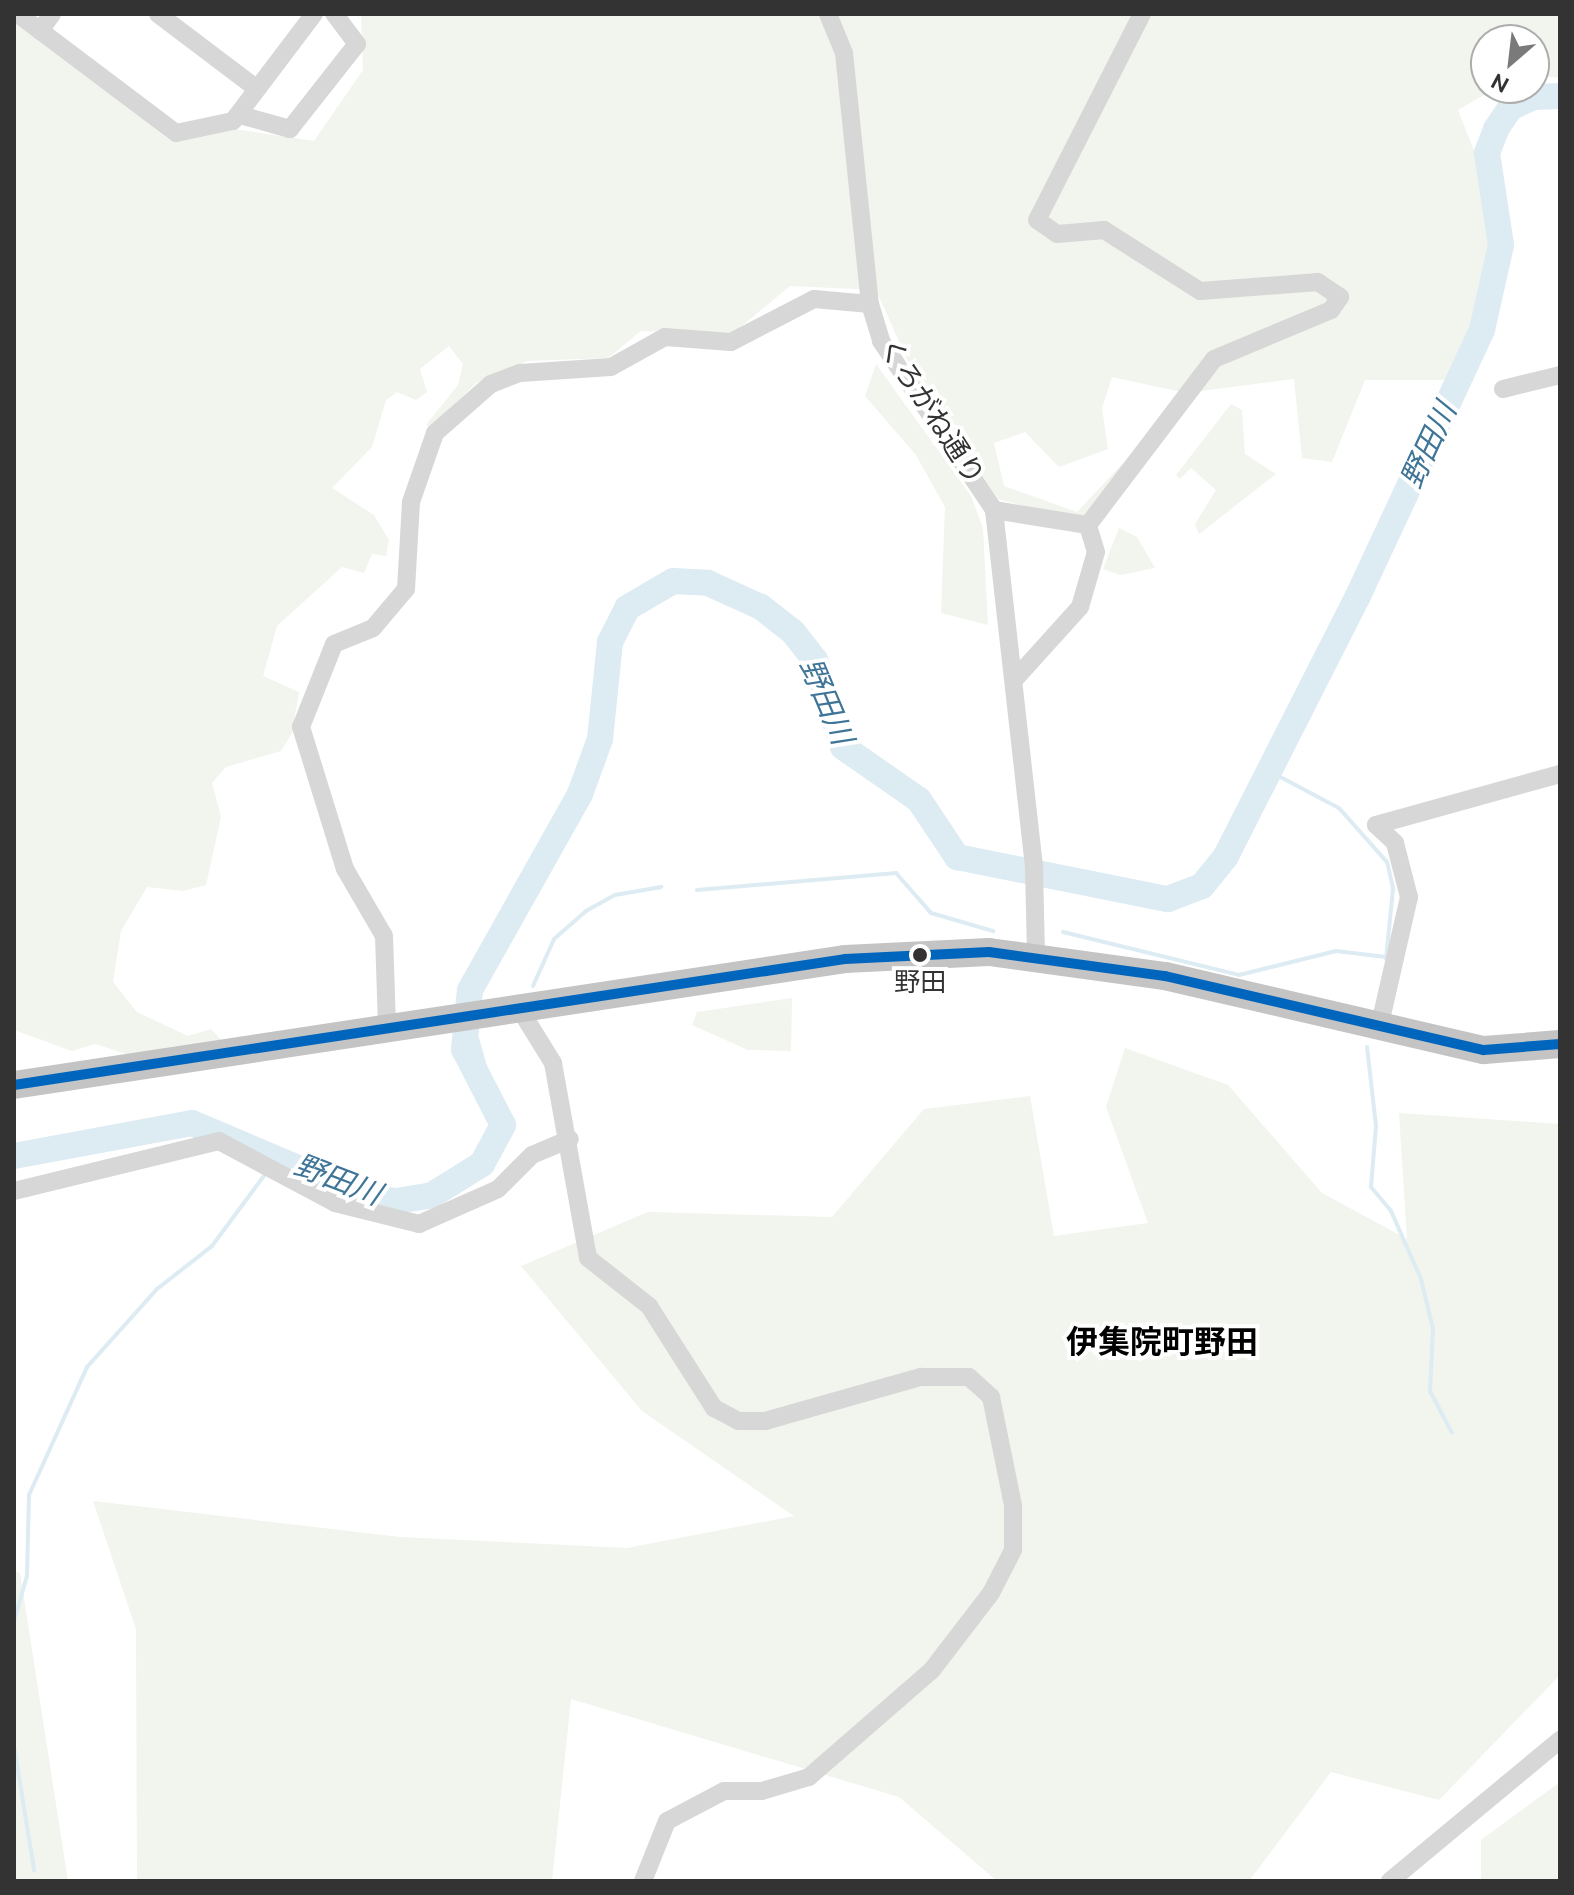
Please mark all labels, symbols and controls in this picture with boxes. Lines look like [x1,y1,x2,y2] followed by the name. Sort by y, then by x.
[1470,24,1550,104] north arrow
[1486,69,1513,99] text: N
[872,331,992,491] street label: くろがね通り
[1393,397,1463,493] water label: 野田川
[793,653,861,749] water label: 野田川
[912,947,928,963] marker: 野田
[894,966,946,998] place label: 野田
[290,1146,386,1212] water label: 野田川
[1066,1322,1258,1360] district label: 伊集院町野田

